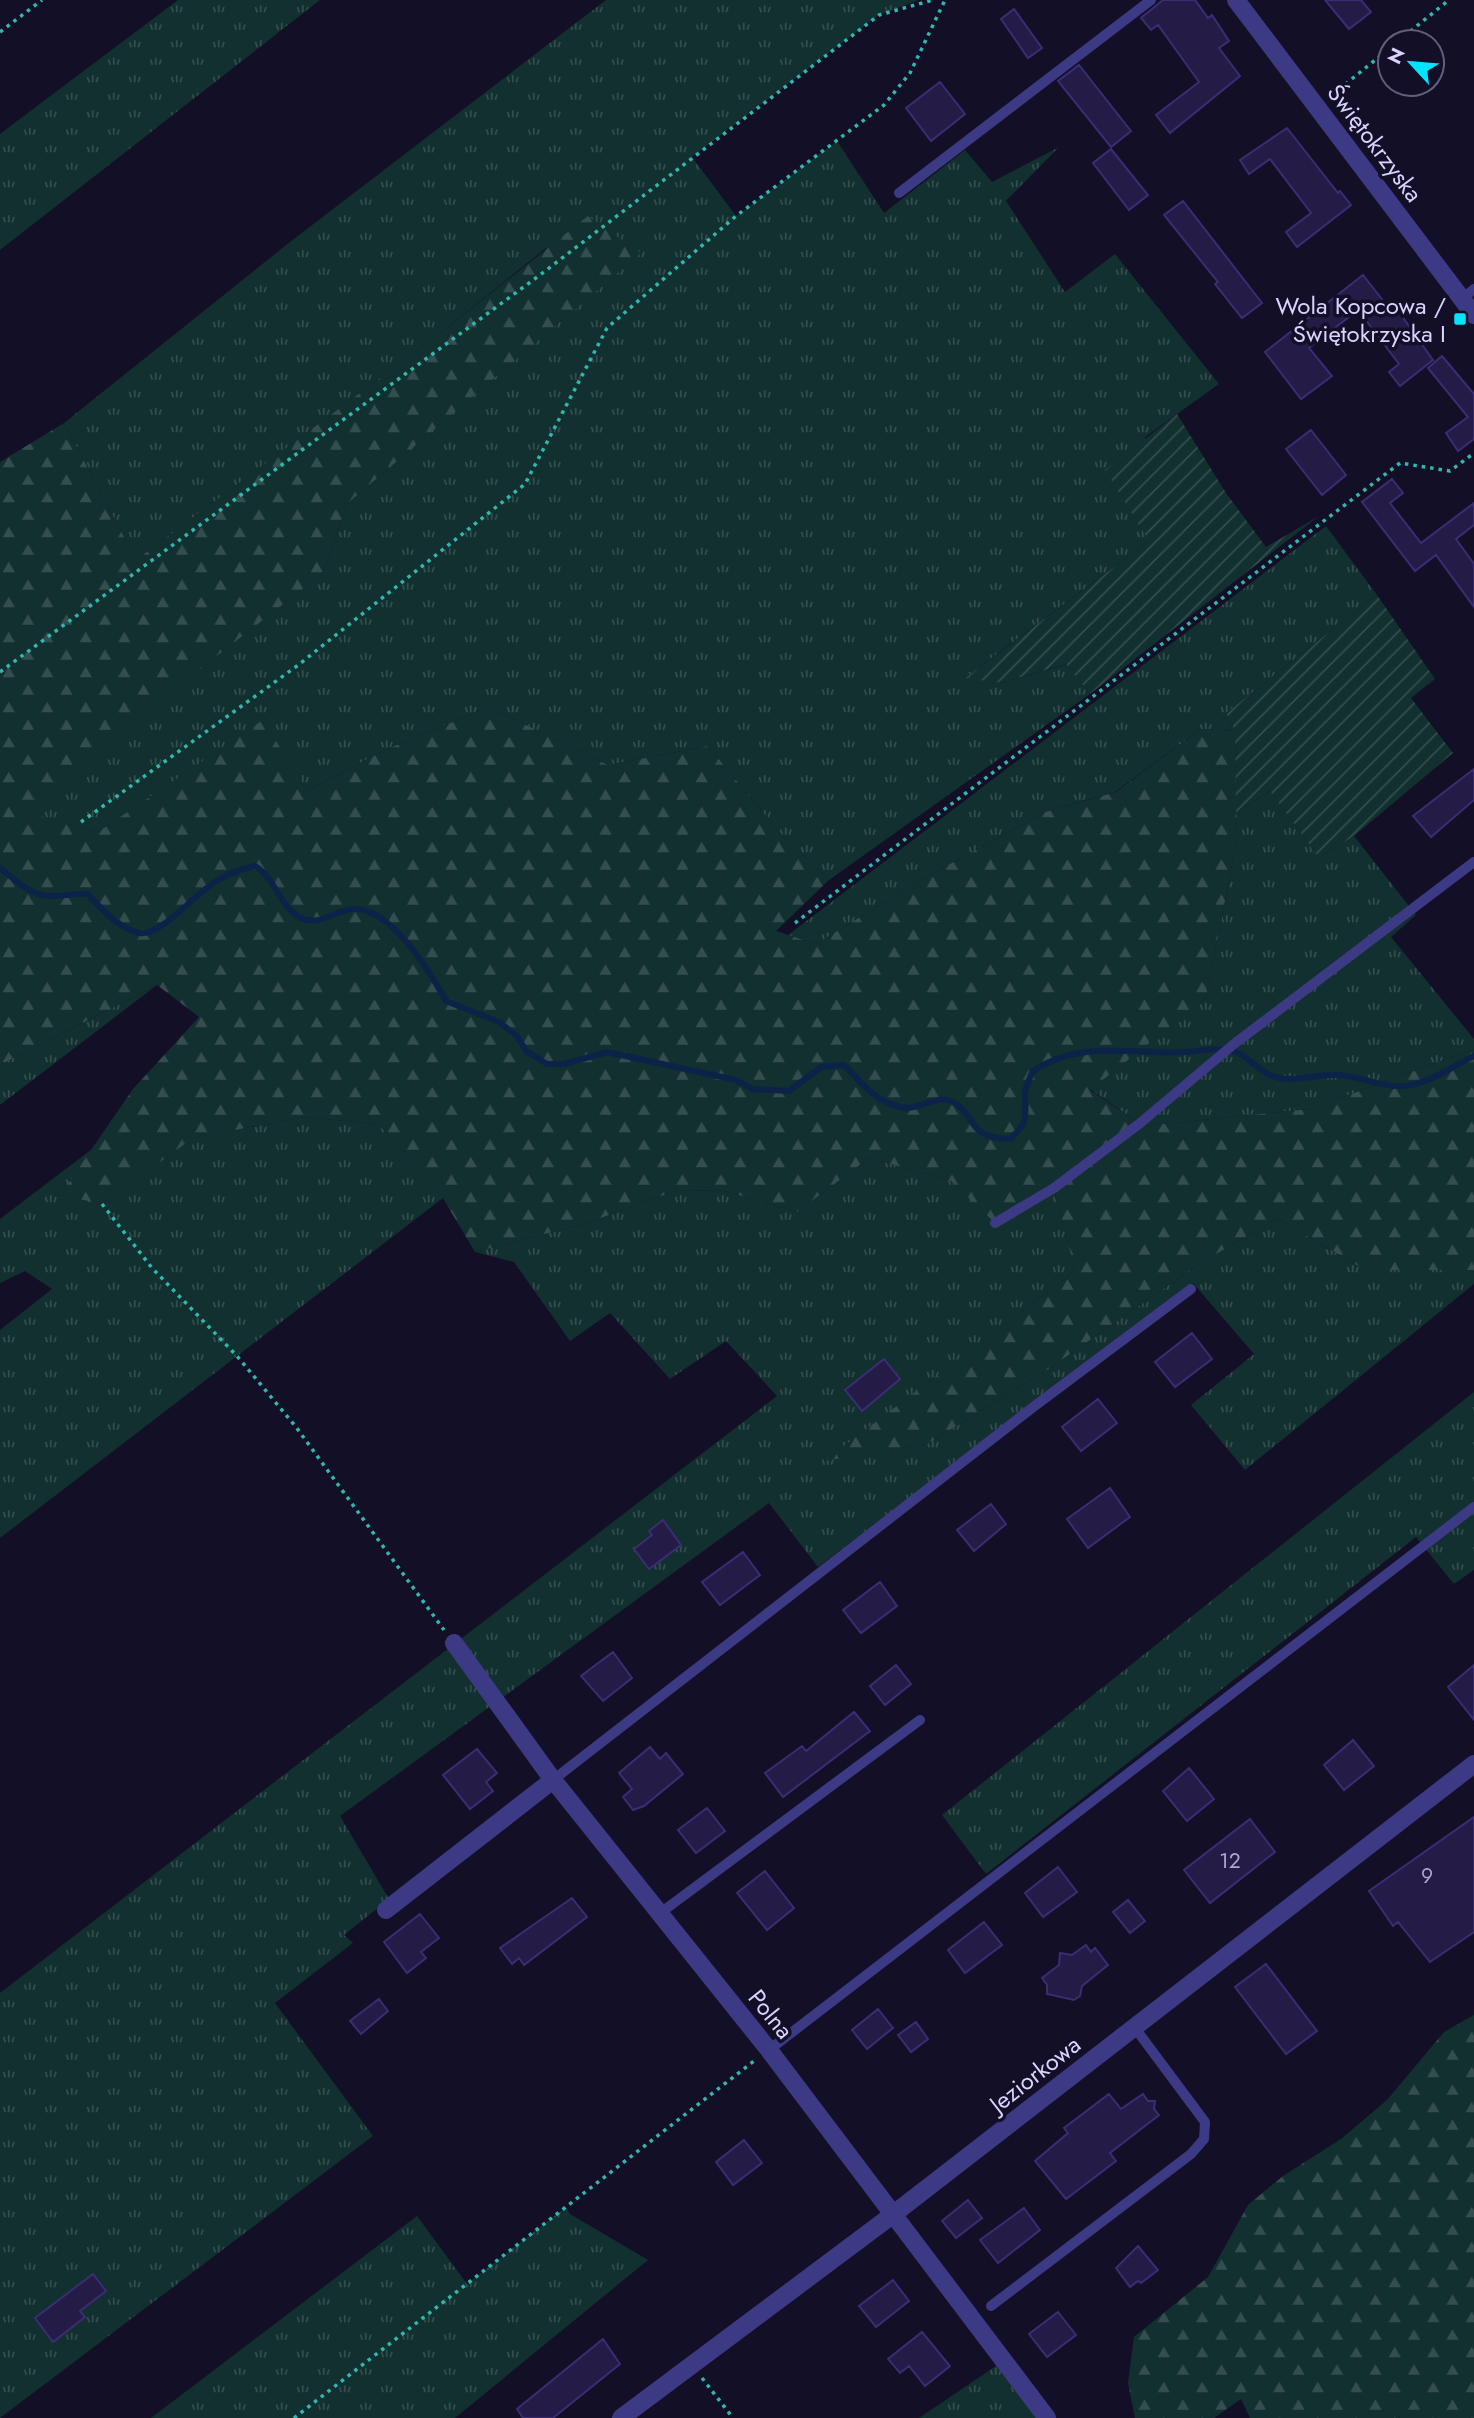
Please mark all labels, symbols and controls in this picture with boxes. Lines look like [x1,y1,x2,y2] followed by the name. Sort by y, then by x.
[1376,28,1446,98] north arrow
[1381,43,1412,68] text: N
[1319,76,1431,210] street label: Świętokrzyska
[1276,288,1446,351] place label: Wola Kopcowa / Świętokrzyska I
[1452,311,1468,327] marker: Wola Kopcowa / Świętokrzyska I
[1219,1846,1241,1876] house number: 12
[1421,1861,1433,1891] house number: 9
[740,1982,802,2046] street label: Polna
[980,2027,1088,2123] street label: Jeziorkowa

